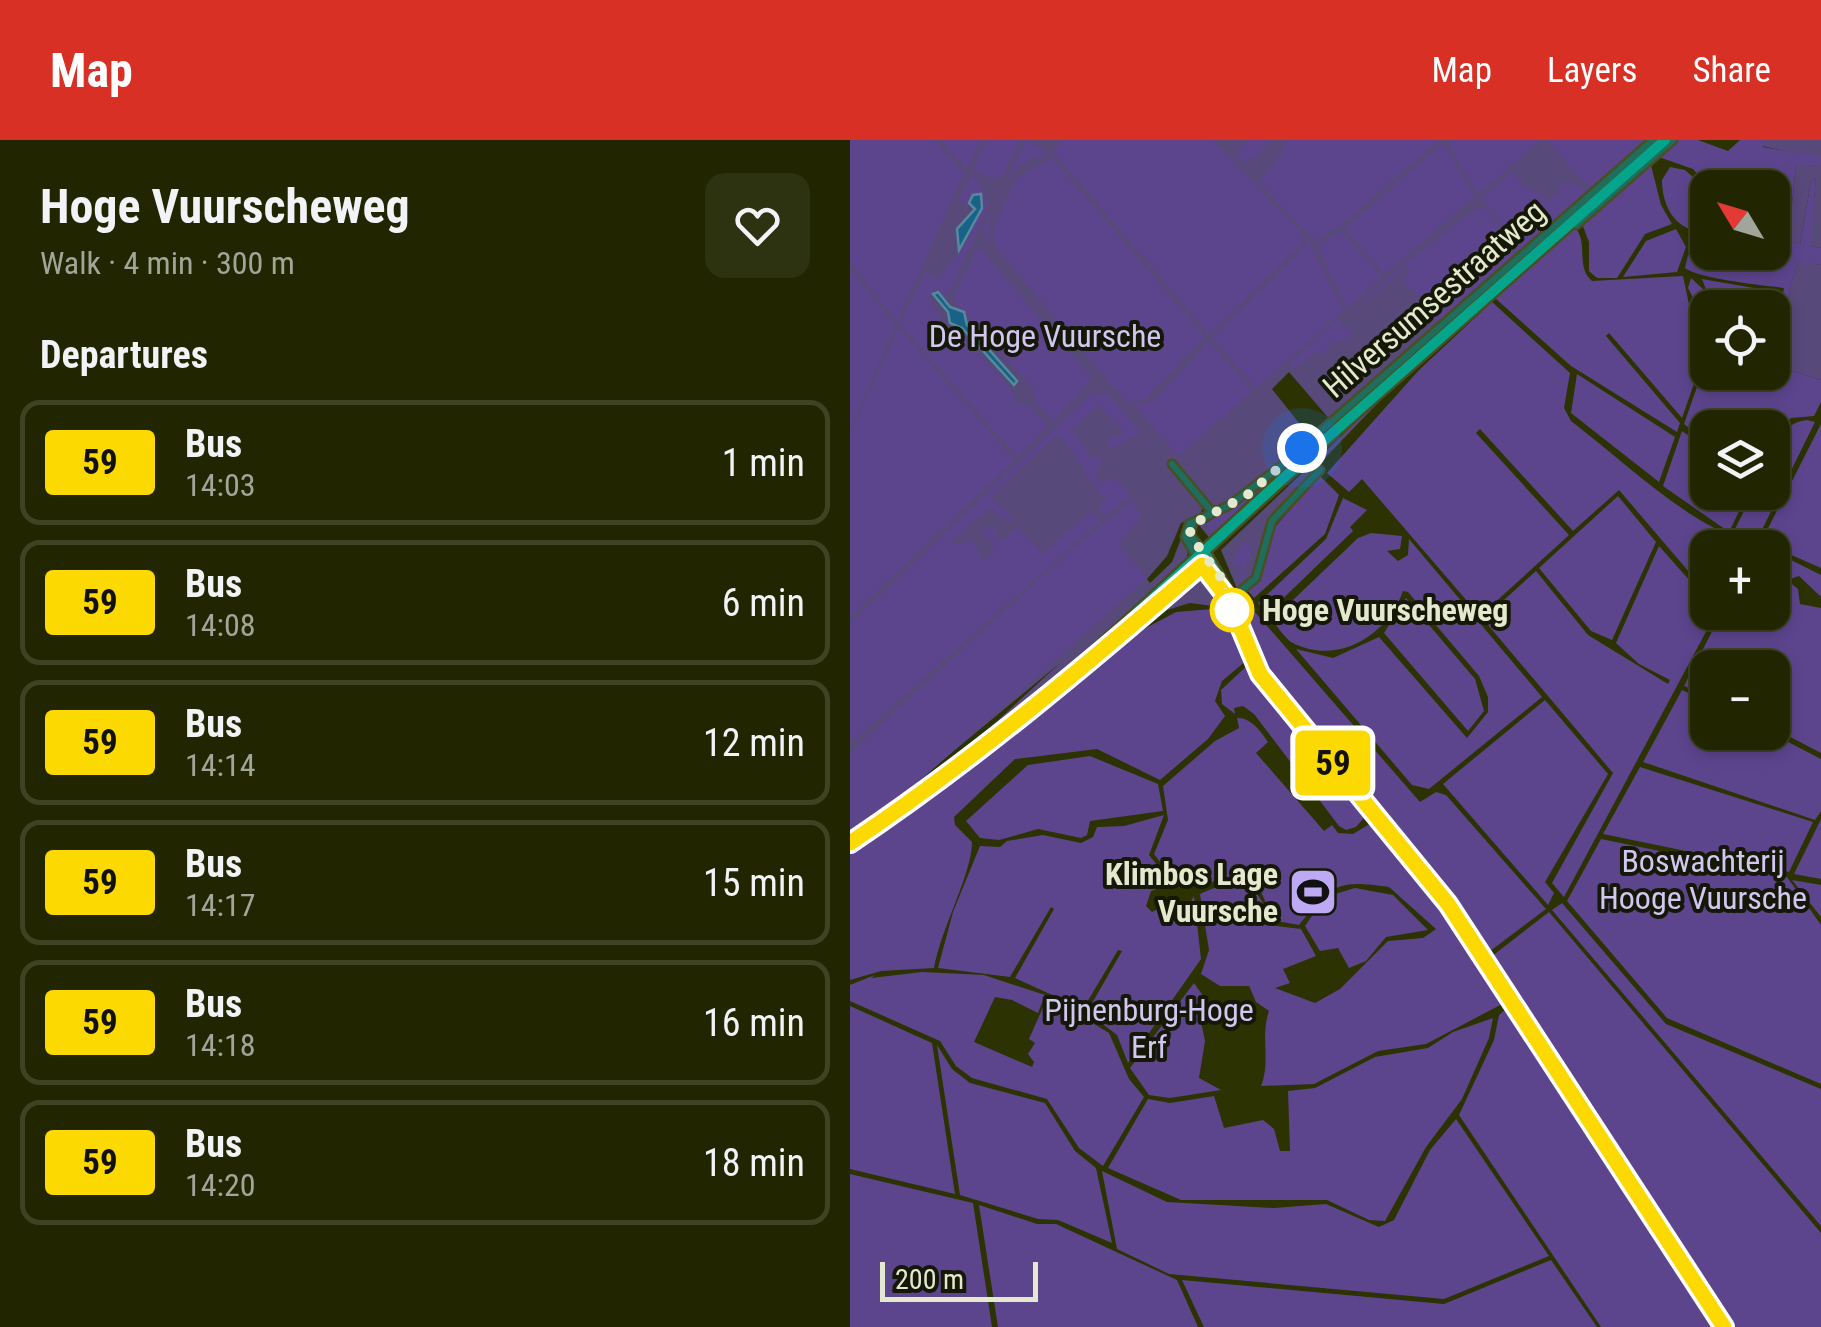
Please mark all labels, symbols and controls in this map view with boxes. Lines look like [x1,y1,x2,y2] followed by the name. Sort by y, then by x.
[50,42,133,99] text: Map
[1431,50,1492,91] text: Map
[1547,50,1637,91] text: Layers
[1692,50,1771,91] text: Share
[1690,170,1790,270] north arrow
[1690,170,1790,750] map controls
[705,173,810,278] button: heart
[40,178,410,235] text: Hoge Vuurscheweg
[1315,192,1553,406] street label: Hilversumsestraatweg
[40,244,295,282] text: Walk · 4 min · 300 m
[1690,290,1790,390] button: locate
[929,317,1161,355] park label: De Hoge Vuursche
[40,333,208,377] text: Departures
[1690,410,1790,510] button: layers
[185,422,242,466] text: Bus
[1277,423,1327,473] your location
[722,441,805,485] text: 1 min
[82,442,118,483] text: 59
[185,466,256,504] text: 14:03
[1690,530,1790,630] button: +
[185,562,242,606] text: Bus
[722,581,805,625] text: 6 min
[82,582,118,623] text: 59
[1211,589,1253,631] marker: Hoge Vuurscheweg
[1262,591,1508,629] place label: Hoge Vuurscheweg
[185,606,256,644] text: 14:08
[1690,650,1790,750] button: −
[185,702,242,746] text: Bus
[703,721,805,765] text: 12 min
[82,722,118,763] text: 59
[1288,730,1378,796] line badge: 59
[1315,743,1351,784] text: 59
[185,746,256,784] text: 14:14
[185,842,242,886] text: Bus
[1599,842,1807,917] park label: Boswachterij Hooge Vuursche
[1105,855,1278,930] place label: Klimbos Lage Vuursche
[703,861,805,905] text: 15 min
[82,862,118,903] text: 59
[1287,866,1339,918] sports icon: Klimbos Lage Vuursche
[185,886,256,924] text: 14:17
[185,982,242,1026] text: Bus
[1044,991,1254,1066] park label: Pijnenburg-Hoge Erf
[703,1001,805,1045] text: 16 min
[82,1002,118,1043] text: 59
[185,1026,256,1064] text: 14:18
[185,1122,242,1166] text: Bus
[703,1141,805,1185] text: 18 min
[82,1142,118,1183] text: 59
[185,1166,256,1204] text: 14:20
[880,1257,1038,1302] scale bar
[895,1263,964,1296] text: 200 m

